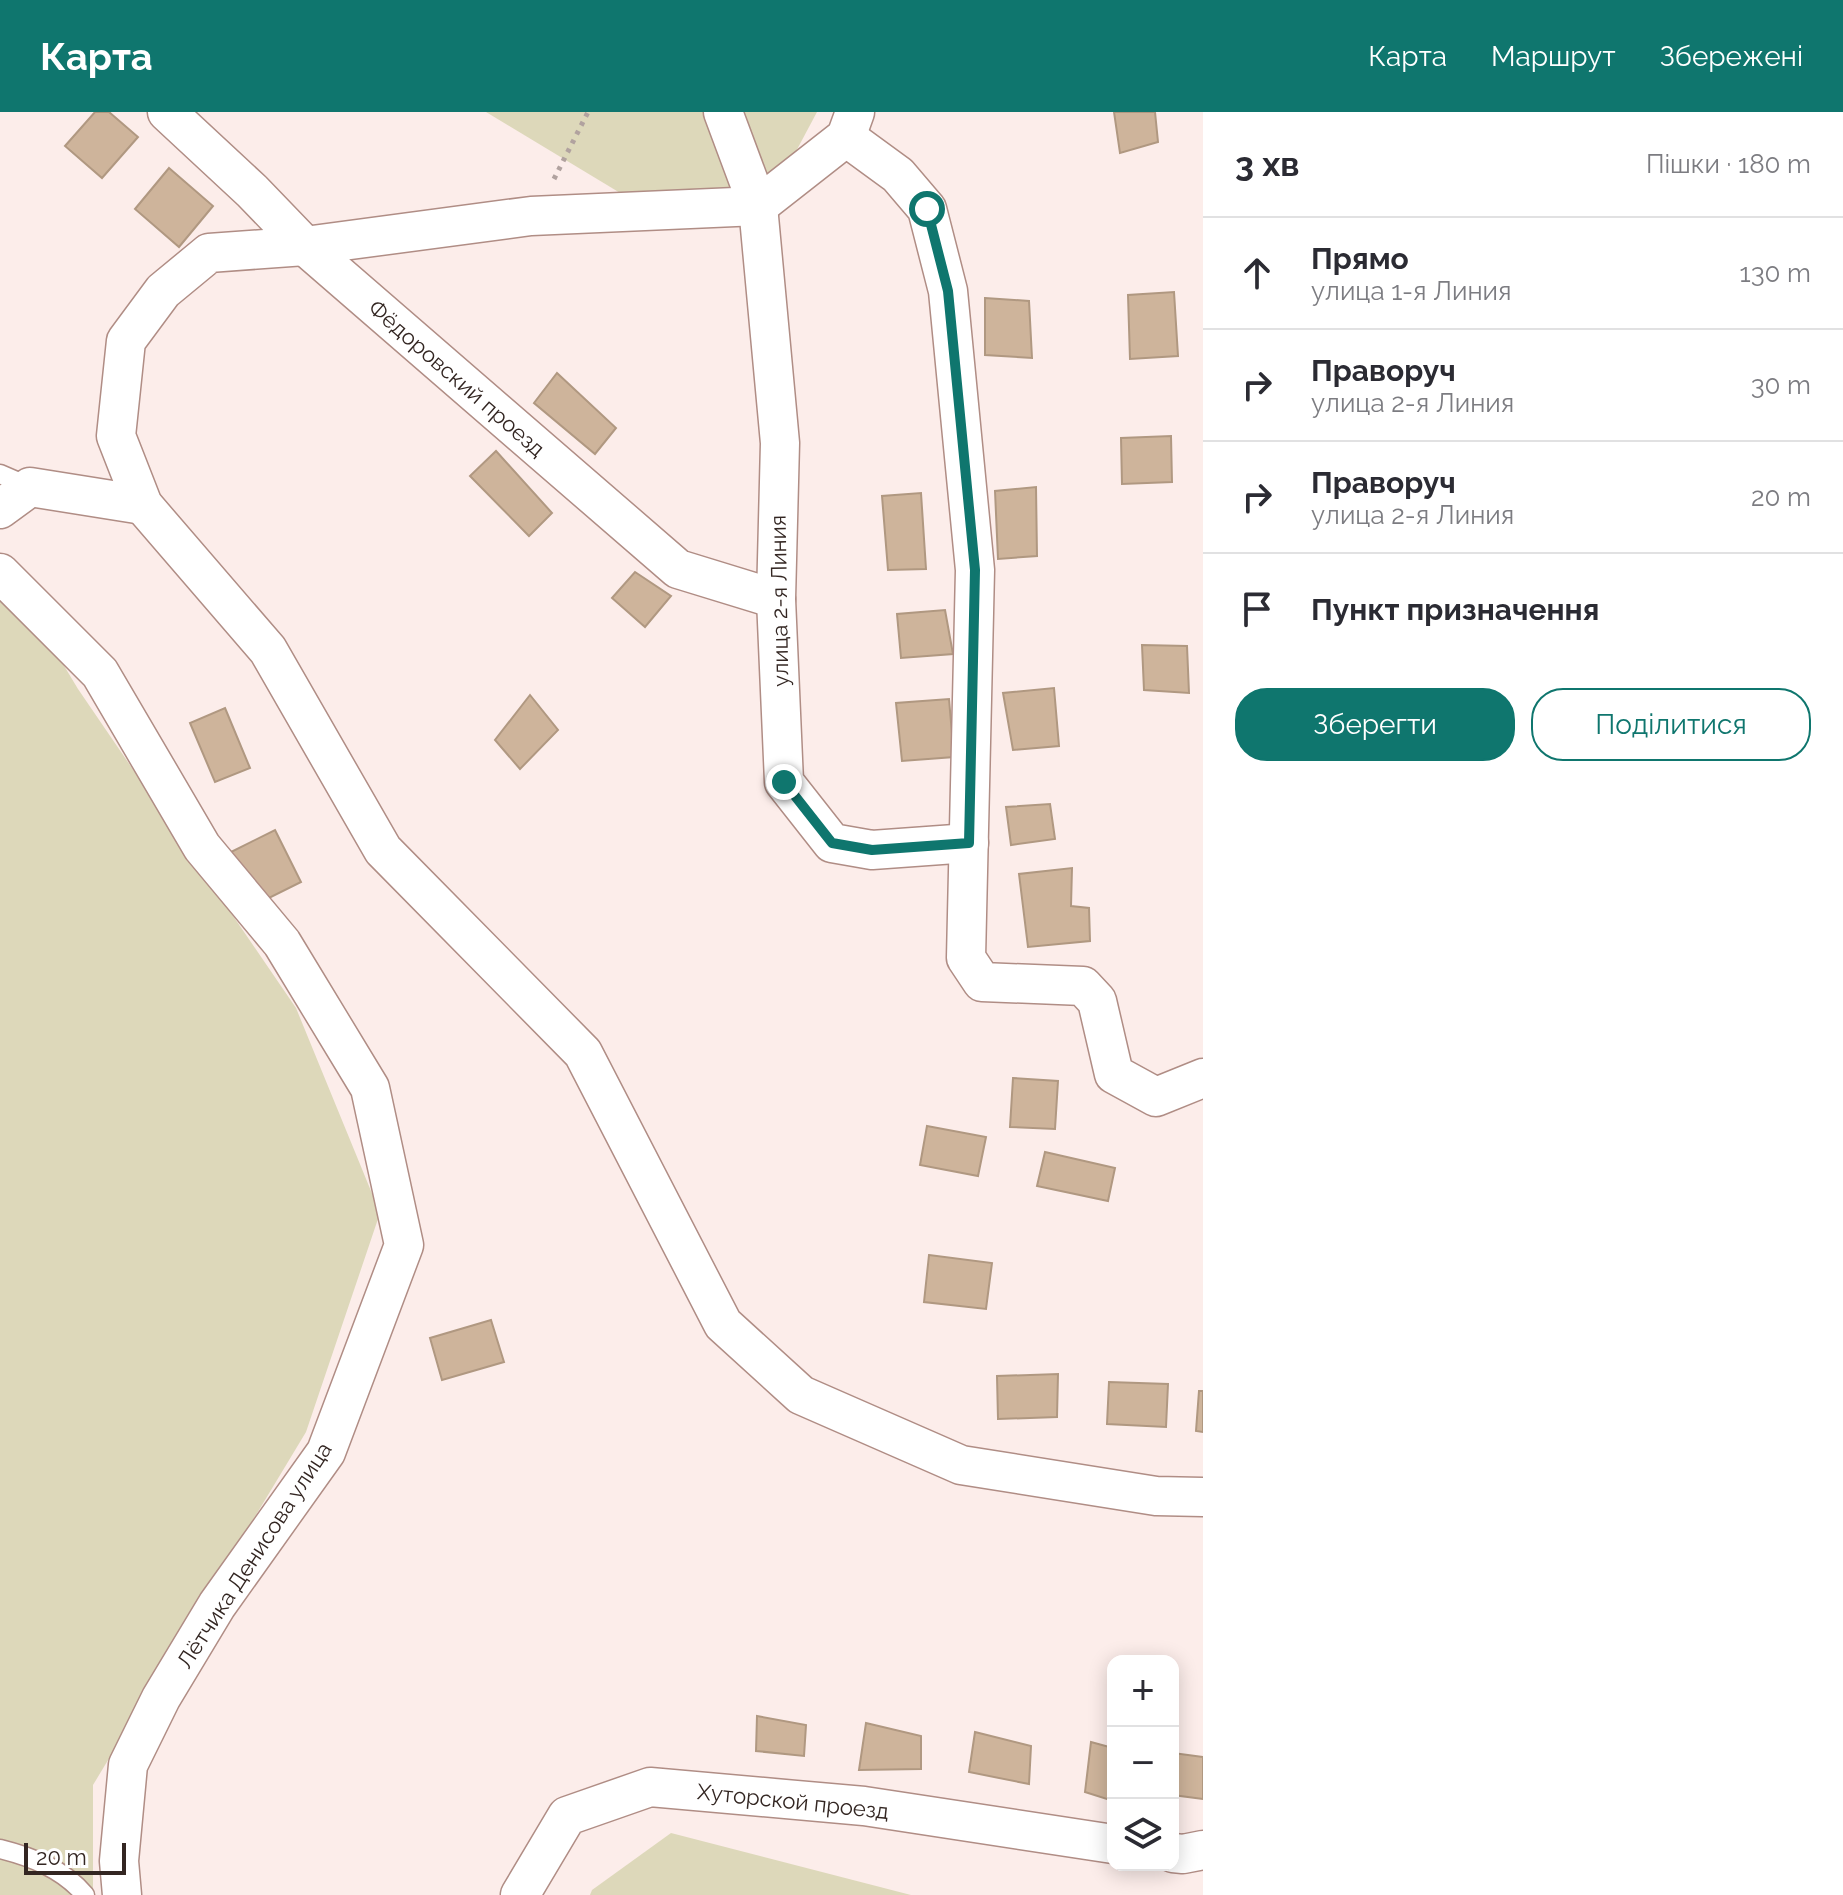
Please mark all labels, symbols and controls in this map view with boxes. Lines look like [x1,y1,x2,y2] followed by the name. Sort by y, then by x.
[40,34,153,79] text: Карта
[1368,40,1447,73] text: Карта
[1491,40,1616,73] text: Маршрут
[1660,40,1803,73] text: Збережені
[1235,144,1299,184] text: 3 хв
[1646,149,1811,179] text: Пішки · 180 m
[909,191,945,227] route start
[1311,241,1409,276] text: Прямо
[1235,251,1279,295] icon: ahead
[1740,258,1811,288] text: 130 m
[1311,276,1512,306] text: улица 1-я Линия
[363,294,551,462] street label: Фёдоровский проезд
[1311,353,1456,388] text: Праворуч
[1235,363,1279,407] icon: right
[1751,370,1811,400] text: 30 m
[1311,388,1514,418] text: улица 2-я Линия
[1311,465,1456,500] text: Праворуч
[1235,475,1279,519] icon: right
[1751,482,1811,512] text: 20 m
[1311,500,1514,530] text: улица 2-я Линия
[765,515,793,687] street label: улица 2-я Линия
[1235,587,1279,631] icon: arrive
[1311,592,1599,627] text: Пункт призначення
[1235,688,1515,761] button: Зберегти
[1531,688,1811,761] button: Поділитися
[766,764,802,800] route end
[171,1437,337,1673] street label: Лётчика Денисова улица
[1107,1655,1179,1871] map controls
[1107,1655,1179,1727] button: +
[1107,1727,1179,1799] button: −
[696,1778,890,1824] street label: Хуторской проезд
[1107,1799,1179,1871] button: layers
[24,1839,126,1875] scale bar
[36,1844,87,1870] text: 20 m

